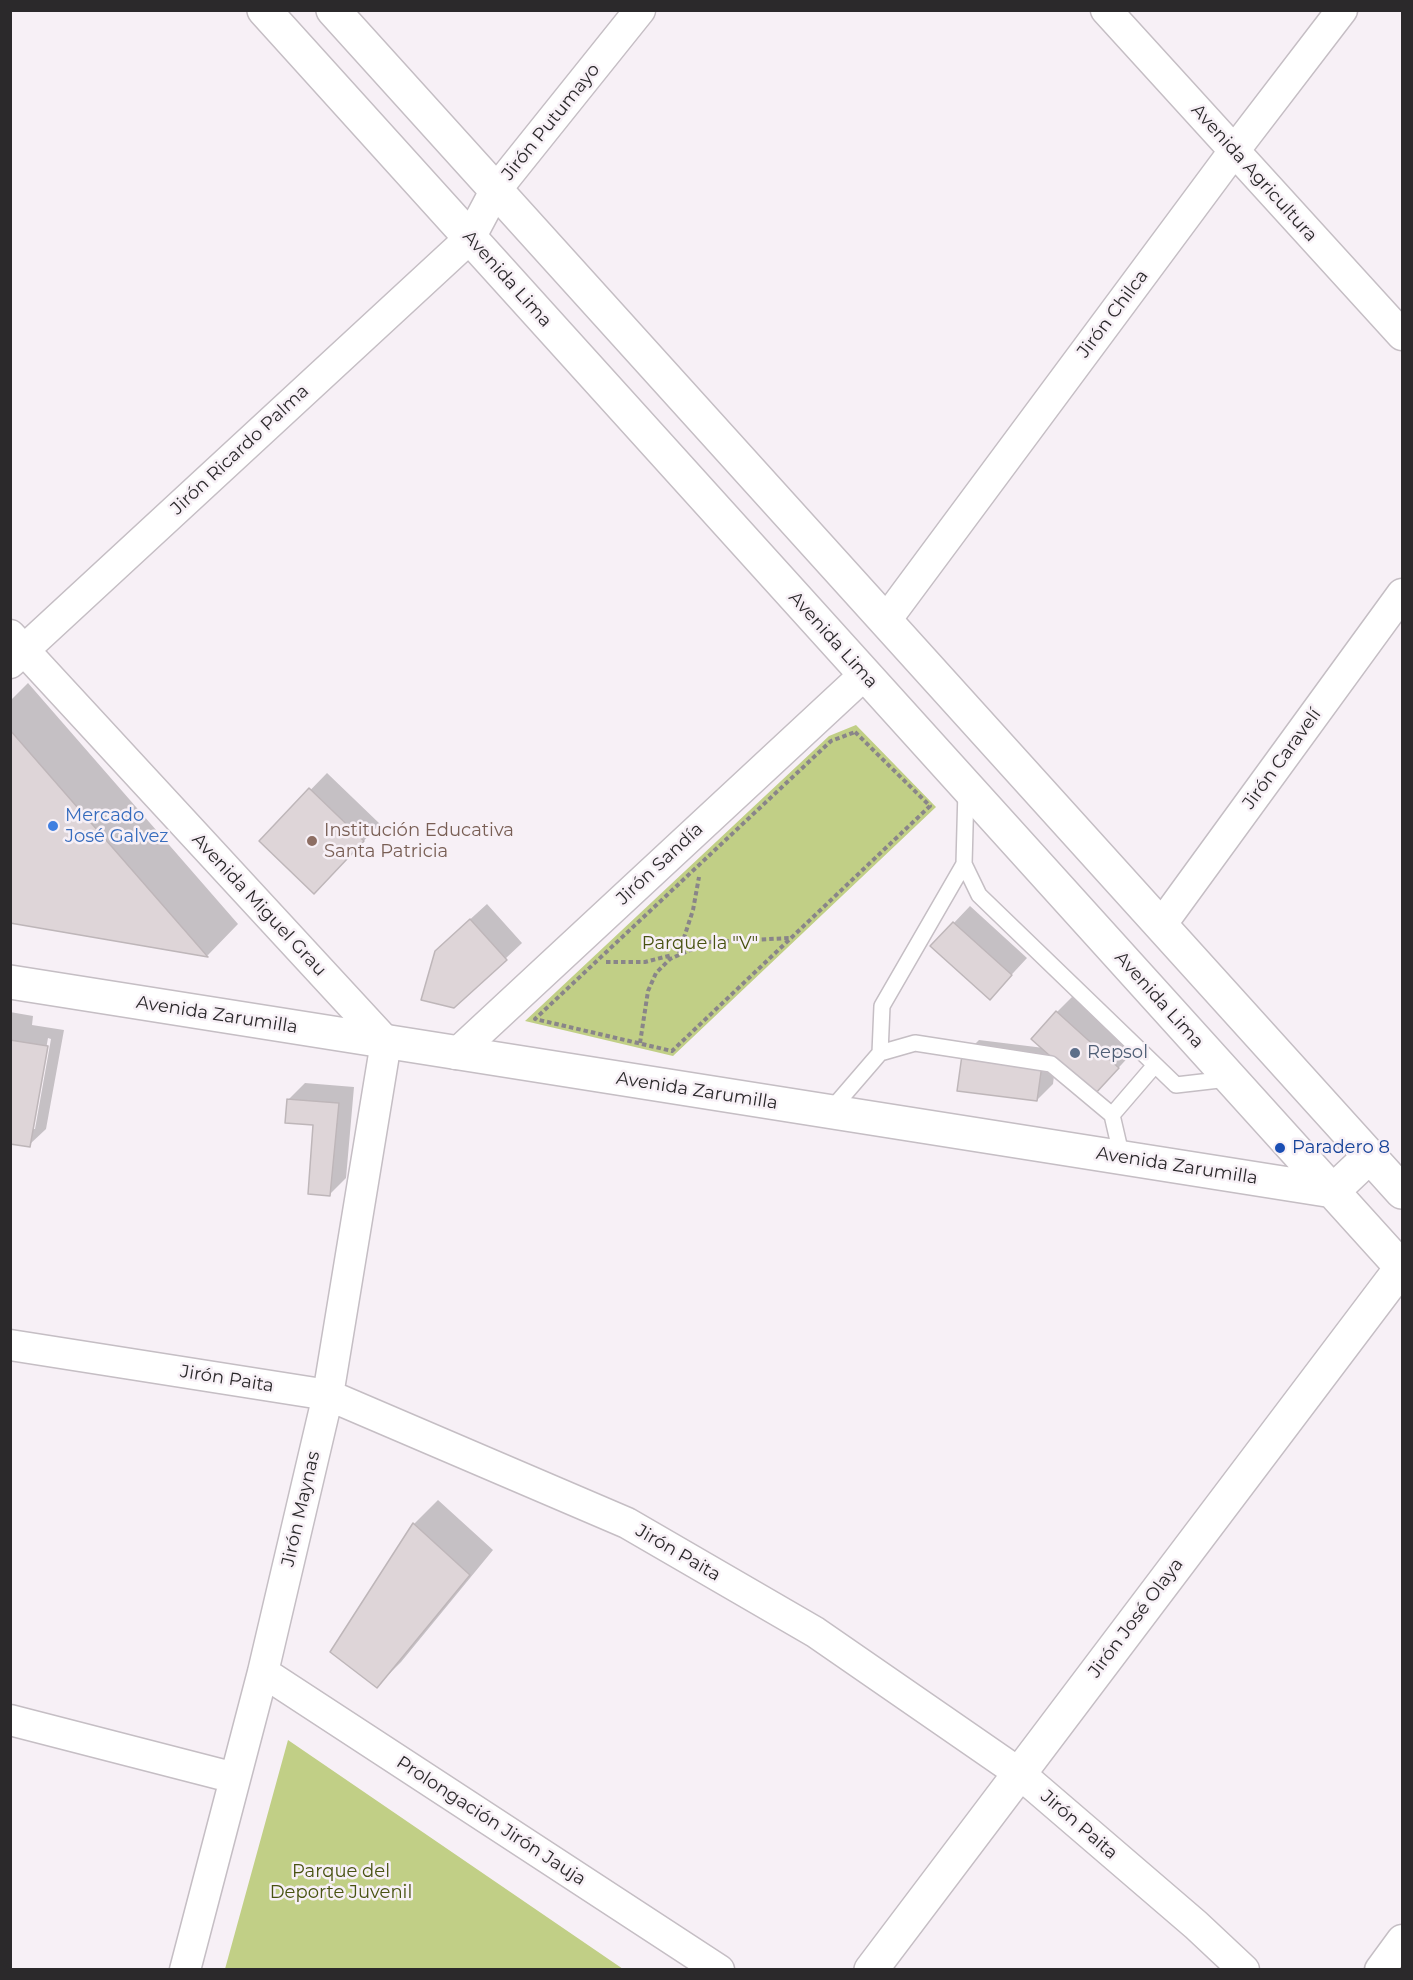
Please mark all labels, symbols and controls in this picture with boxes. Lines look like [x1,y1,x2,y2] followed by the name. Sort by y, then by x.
[497,59,605,185] street label: Jirón Putumayo
[1186,100,1322,246] street label: Avenida Agricultura
[458,226,556,332] street label: Avenida Lima
[1073,266,1153,362] street label: Jirón Chilca
[167,380,313,520] street label: Jirón Ricardo Palma
[784,587,882,693] street label: Avenida Lima
[1238,704,1326,814] street label: Jirón Caravelí
[65,805,169,848] place label: Mercado José Galvez
[612,818,708,910] street label: Jirón Sandía
[46,819,60,833] marker: Mercado José Galvez
[324,820,514,862] place label: Institución Educativa Santa Patricia
[187,829,331,981] street label: Avenida Miguel Grau
[305,834,319,848] marker: Institución Educativa Santa Patricia
[642,933,758,955] park label: Parque la "V"
[1110,947,1208,1053] street label: Avenida Lima
[135,992,299,1038] street label: Avenida Zarumilla
[1087,1042,1148,1064] place label: Repsol
[1068,1046,1082,1060] marker: Repsol
[615,1068,779,1114] street label: Avenida Zarumilla
[1292,1137,1390,1159] place label: Paradero 8
[1273,1141,1287,1155] marker: Paradero 8
[1095,1143,1259,1189] street label: Avenida Zarumilla
[179,1361,275,1397] street label: Jirón Paita
[277,1449,325,1569] street label: Jirón Maynas
[632,1520,724,1586] street label: Jirón Paita
[1084,1554,1188,1682] street label: Jirón José Olaya
[392,1752,590,1890] street label: Prolongación Jirón Jauja
[1036,1786,1122,1864] street label: Jirón Paita
[270,1861,412,1904] park label: Parque del Deporte Juvenil

